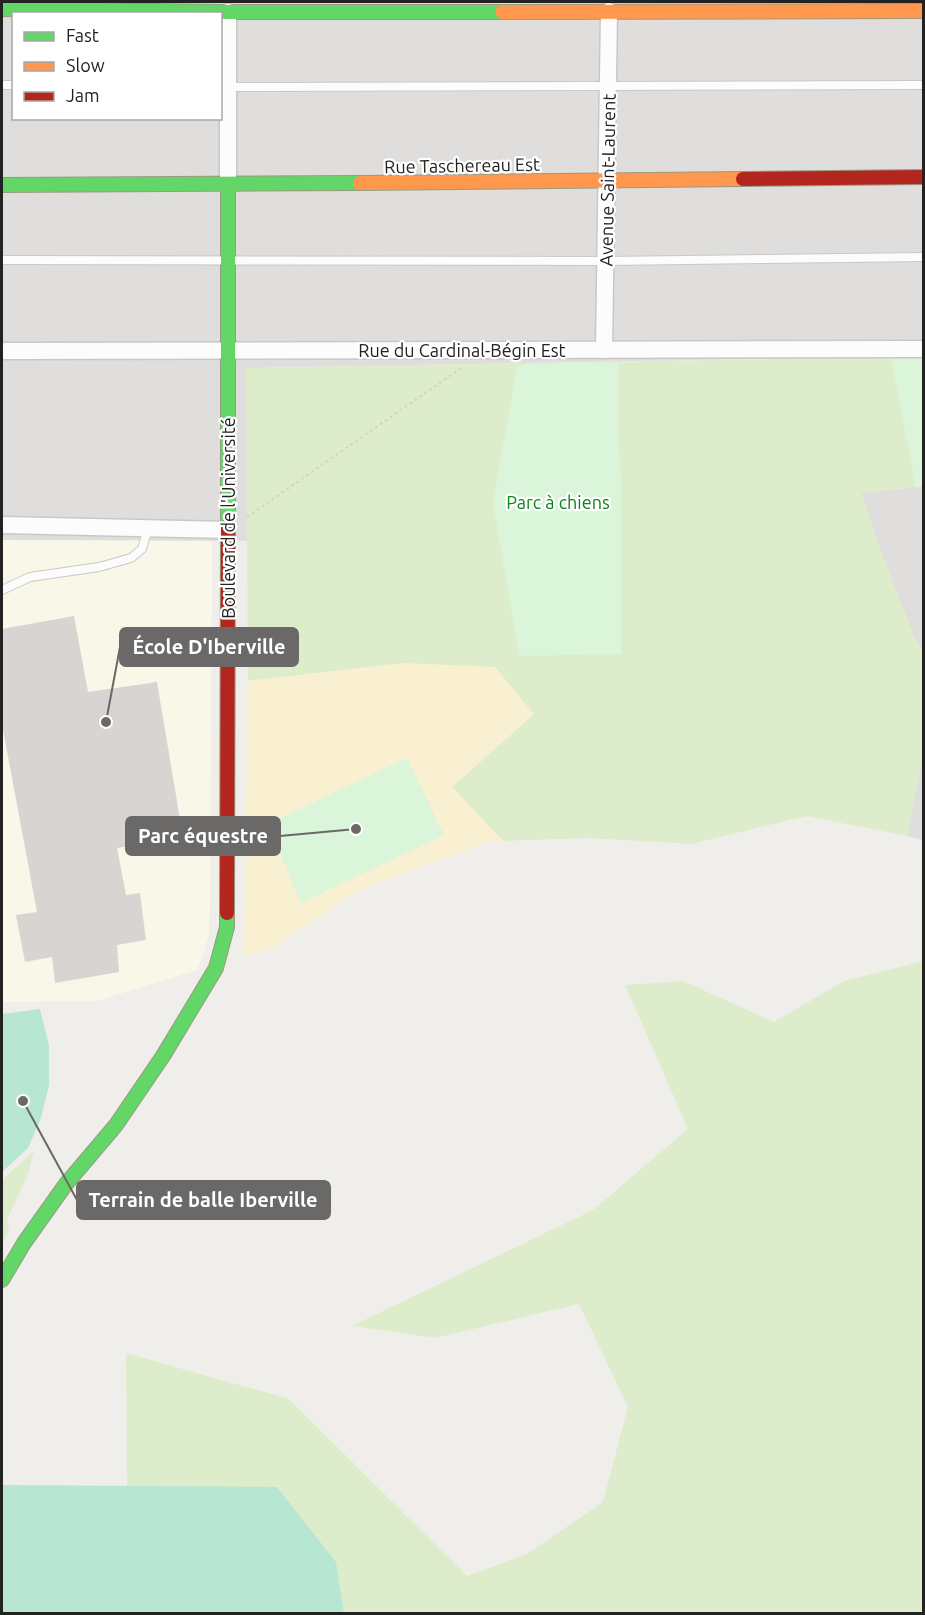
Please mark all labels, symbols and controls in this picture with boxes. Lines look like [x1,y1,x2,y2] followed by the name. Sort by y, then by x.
[12,12,222,120] legend
[66,25,99,45] text: Fast
[66,55,105,75] text: Slow
[66,85,100,105] text: Jam
[595,93,619,267] street label: Avenue Saint-Laurent
[384,154,540,176] street label: Rue Taschereau Est
[358,340,566,360] street label: Rue du Cardinal-Bégin Est
[218,417,238,619] street label: Boulevard de l'Université
[506,492,610,512] park label: Parc à chiens
[120,628,298,666] callout: École D'Iberville
[132,634,286,658] text: École D'Iberville
[126,817,280,855] callout: Parc équestre
[138,824,268,847] text: Parc équestre
[77,1181,330,1219] callout: Terrain de balle Iberville
[89,1188,317,1211] text: Terrain de balle Iberville

